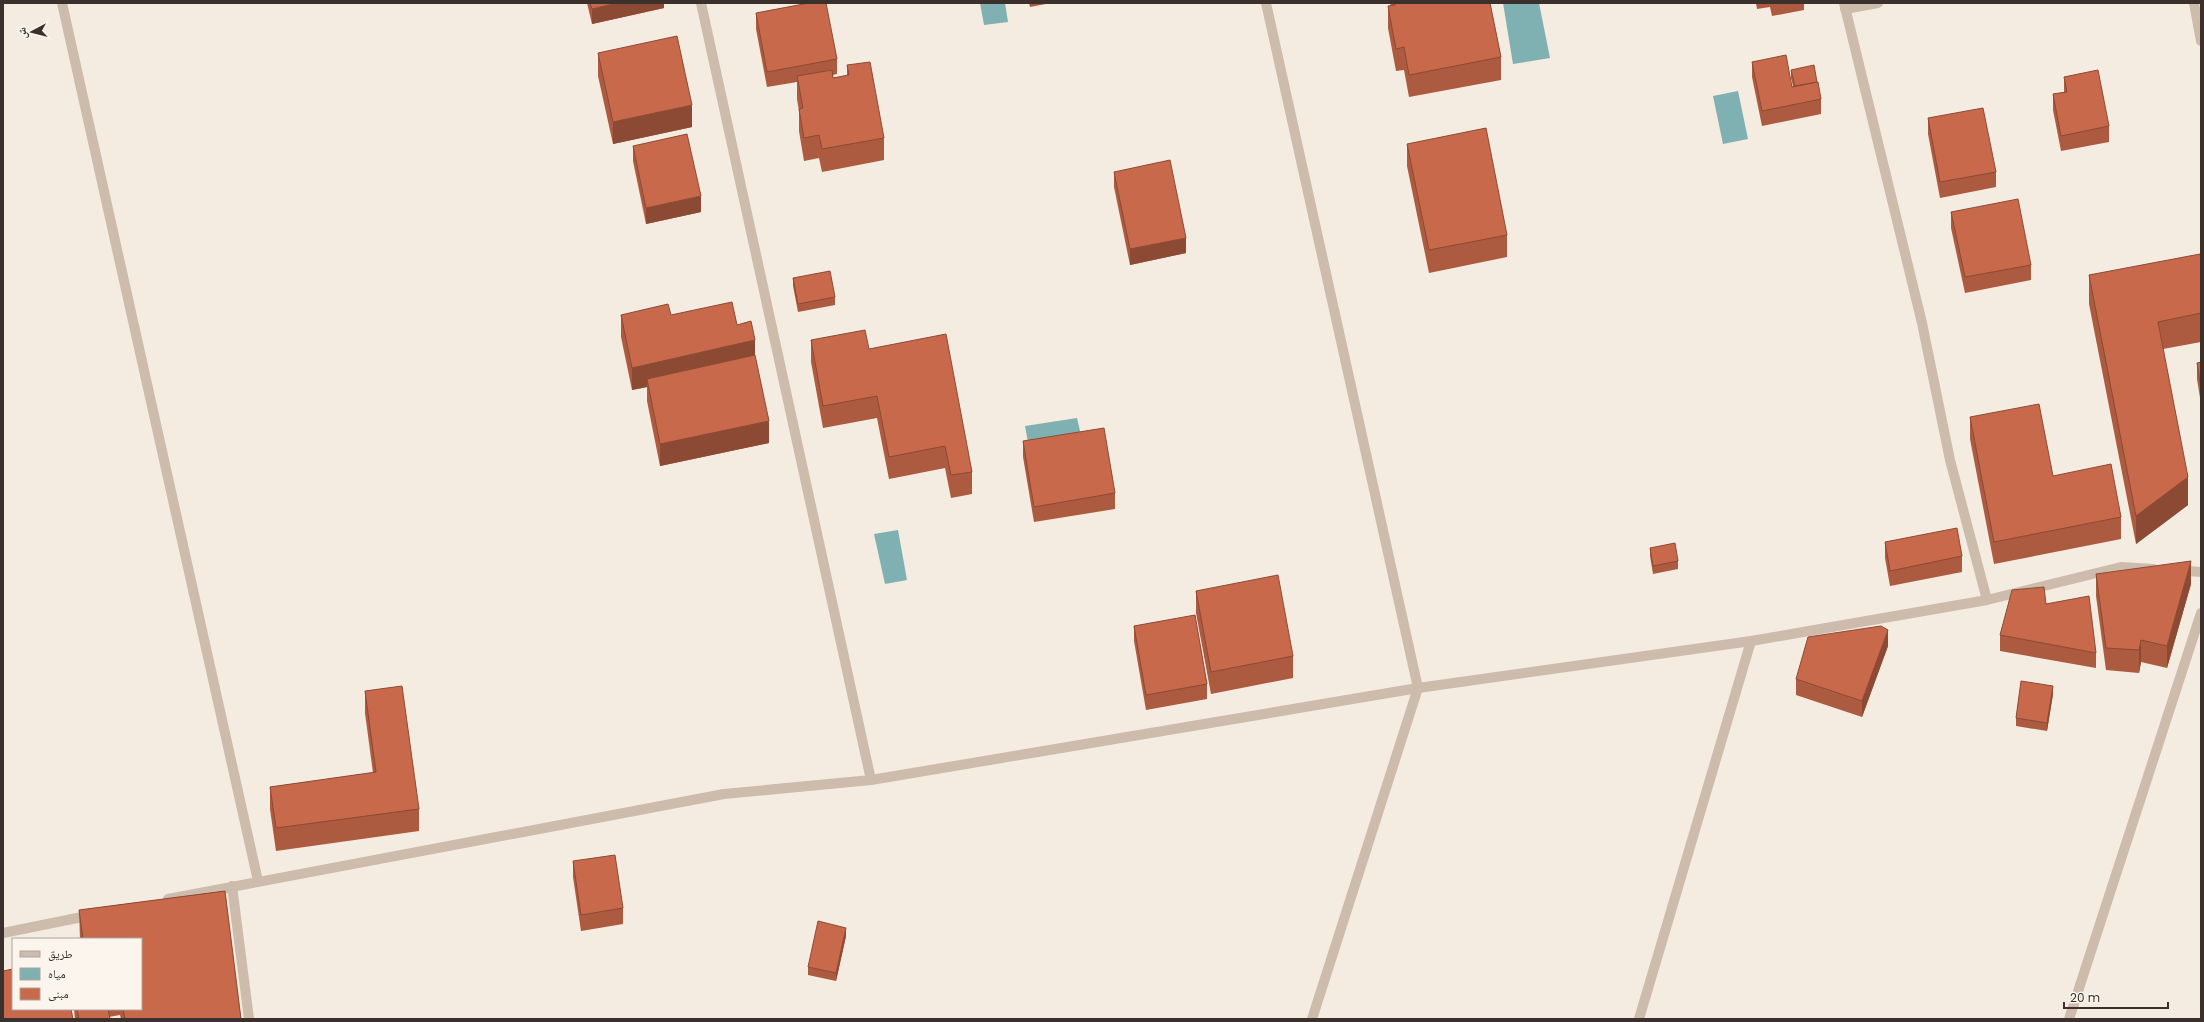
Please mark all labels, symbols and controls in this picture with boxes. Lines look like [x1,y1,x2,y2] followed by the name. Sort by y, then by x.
[12,12,52,52] north arrow
[13,26,31,40] text: ش
[12,938,142,1010] legend
[48,945,73,962] text: طريق
[48,965,66,982] text: مياه
[2064,984,2168,1010] scale bar
[48,985,69,1002] text: مبنى
[2070,989,2100,1006] text: 20 m

